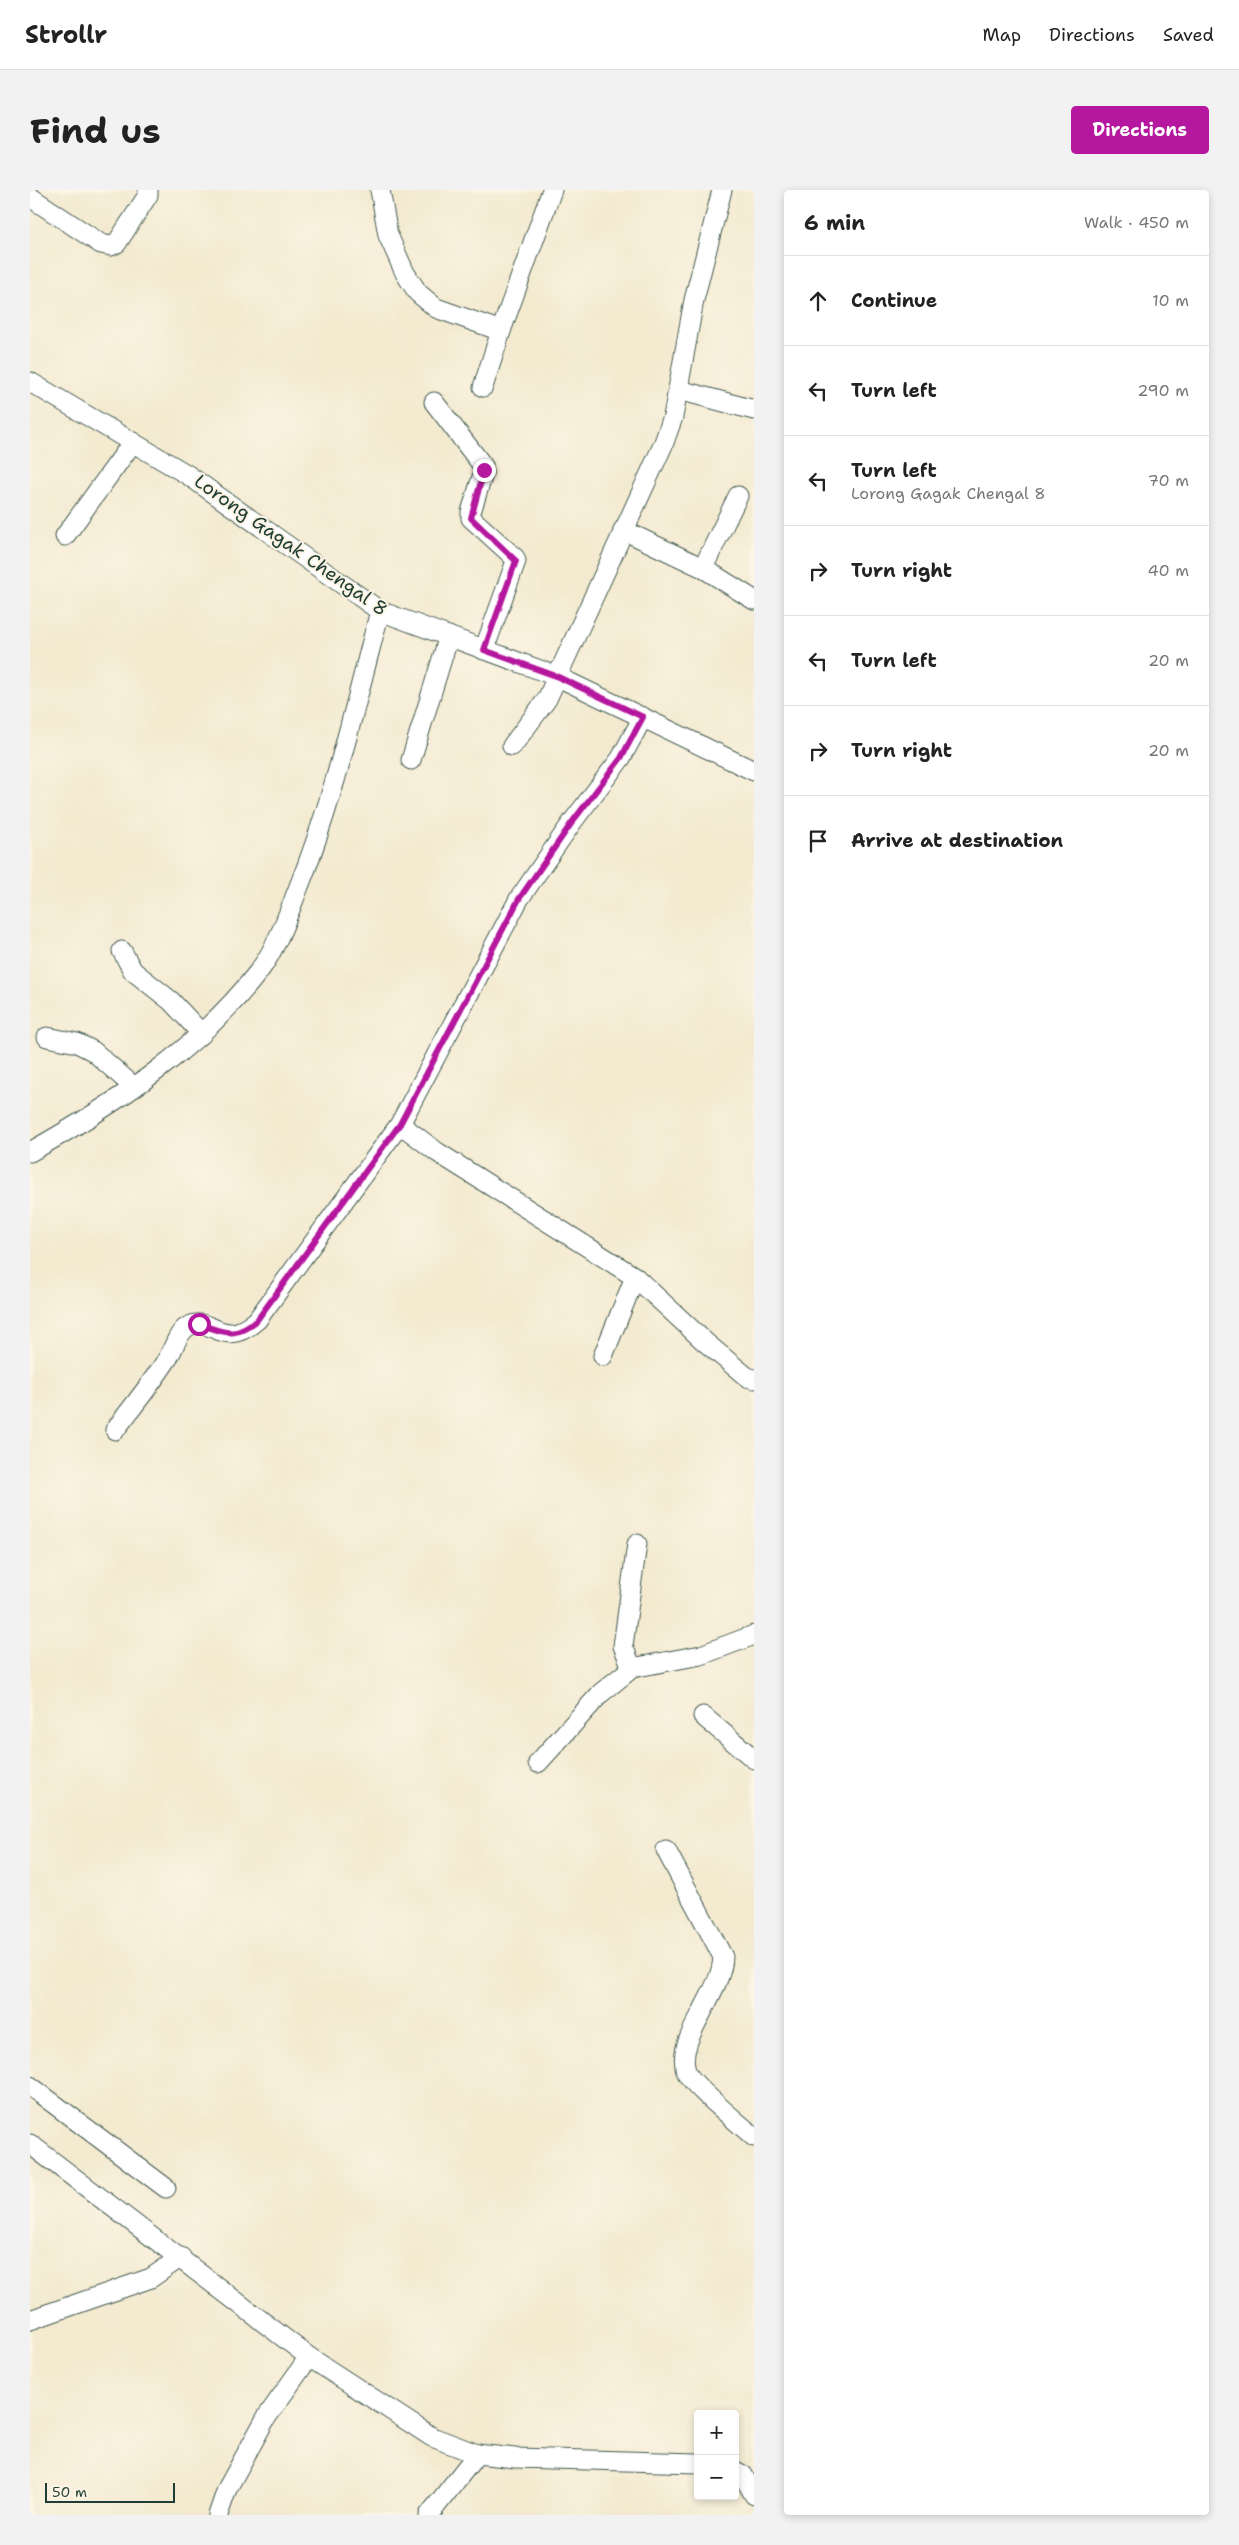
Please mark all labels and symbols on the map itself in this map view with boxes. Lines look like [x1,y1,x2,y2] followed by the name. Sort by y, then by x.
[473,459,496,482] route end
[189,469,393,621] street label: Lorong Gagak Chengal 8
[188,1313,211,1336] route start
[45,2480,175,2503] scale bar

